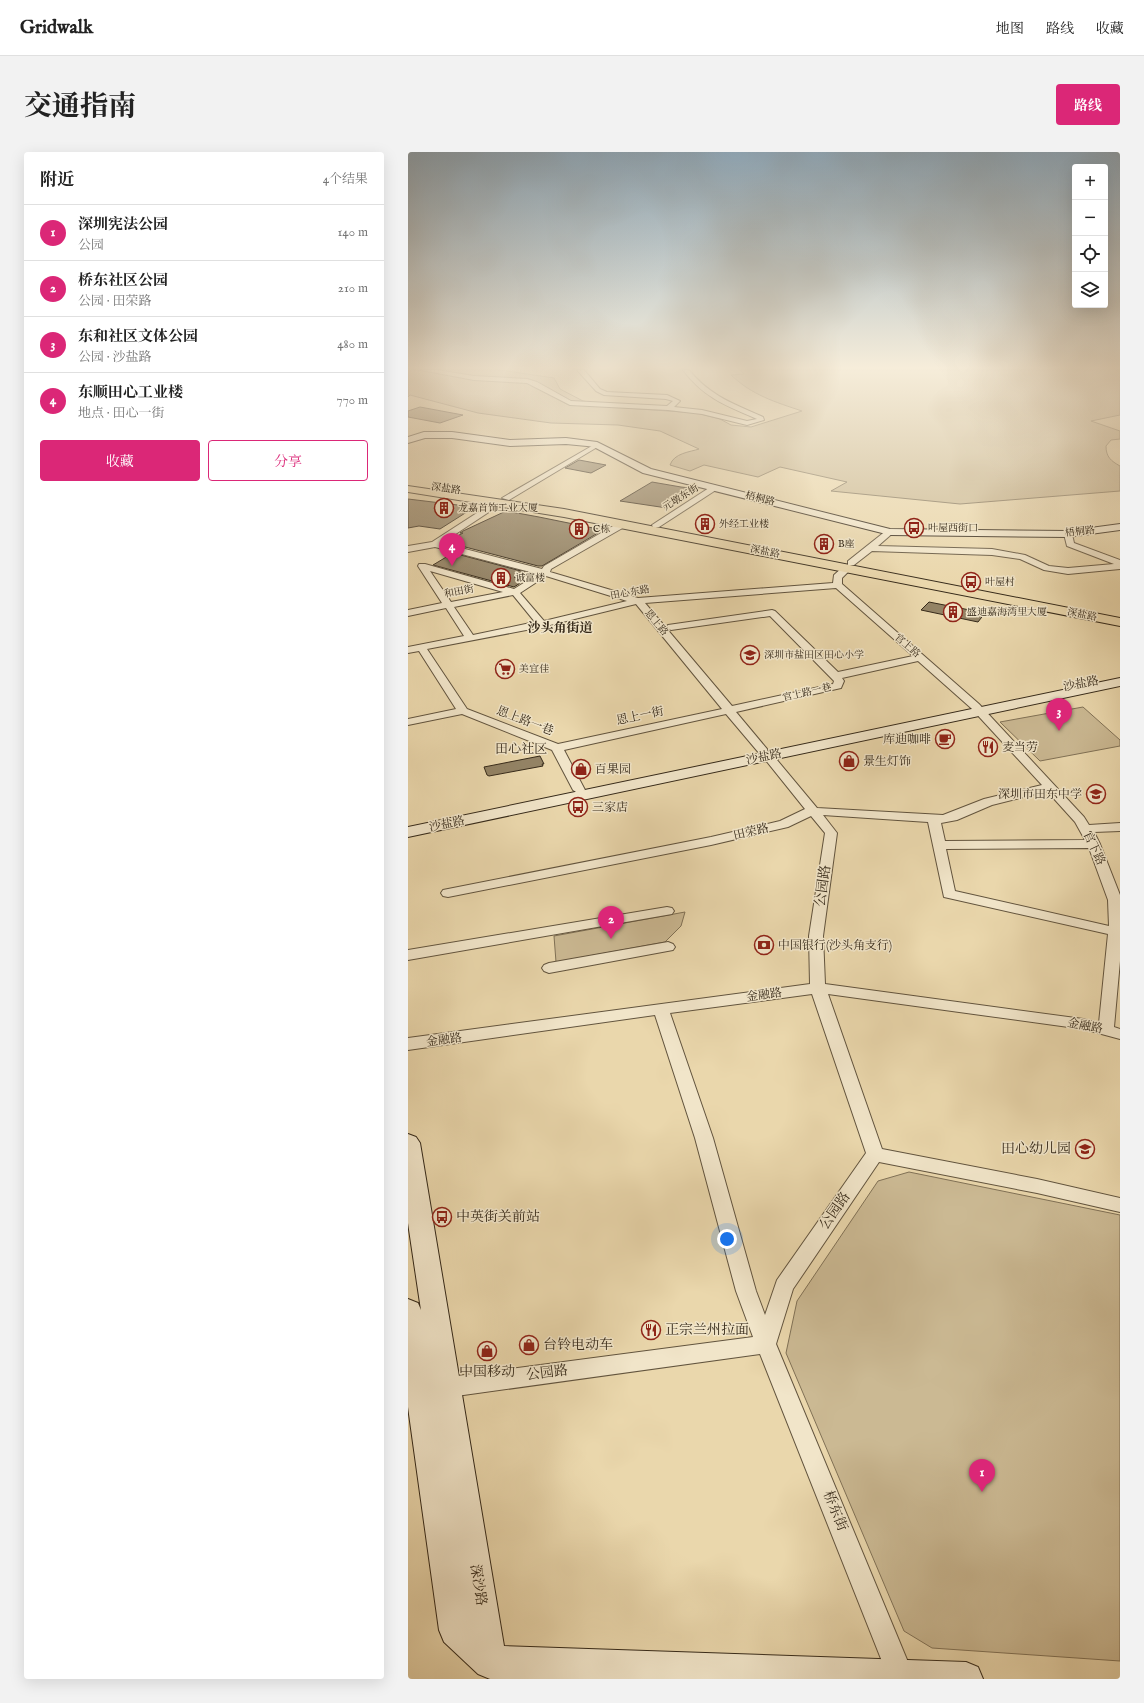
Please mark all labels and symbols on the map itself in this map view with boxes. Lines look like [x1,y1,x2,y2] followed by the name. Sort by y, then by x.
[430,480,462,498] street label: 深盐路
[661,482,701,514] street label: 元墩东街
[744,489,776,509] street label: 梧桐路
[433,497,455,519] building icon: 龙嘉首饰工业大厦
[458,502,538,515] place label: 龙嘉首饰工业大厦
[694,513,716,535] building icon: 外经工业楼
[903,517,925,539] bus stop icon: 叶屋西街口
[568,518,590,540] building icon: C栋
[719,518,769,531] place label: 外经工业楼
[928,522,978,535] place label: 叶屋西街口
[593,523,610,536] place label: C栋
[1064,524,1096,540] street label: 梧桐路
[439,533,465,566] pin: 4
[813,533,835,555] building icon: B座
[838,538,855,551] place label: B座
[749,543,781,561] street label: 深盐路
[490,567,512,589] building icon: 诚富楼
[960,571,982,593] bus stop icon: 叶屋村
[515,572,545,585] place label: 诚富楼
[985,576,1015,589] place label: 叶屋村
[443,583,475,601] street label: 和田街
[609,583,651,603] street label: 田心东路
[942,601,964,623] building icon: 盛迪嘉海湾里大厦
[967,606,1047,619] place label: 盛迪嘉海湾里大厦
[1066,606,1098,624] street label: 深盐路
[641,607,671,639] street label: 恩上路
[527,620,593,637] district label: 沙头角街道
[891,631,923,661] street label: 官上路
[739,644,761,666] school or university icon: 深圳市盐田区田心小学
[764,649,864,662] place label: 深圳市盐田区田心小学
[494,658,516,680] supermarket icon: 美宜佳
[519,663,549,676] place label: 美宜佳
[1062,673,1100,695] street label: 沙盐路
[781,681,833,705] street label: 官上路一巷
[1046,698,1072,731] pin: 3
[494,703,556,739] street label: 恩上路一巷
[615,703,666,728] street label: 恩上一街
[934,728,956,750] cafe icon: 库迪咖啡
[883,732,931,747] place label: 库迪咖啡
[977,736,999,758] restaurant icon: 麦当劳
[1002,740,1038,755] place label: 麦当劳
[495,741,547,758] district label: 田心社区
[745,746,783,768] street label: 沙盐路
[838,750,860,772] shop icon: 景生灯饰
[863,754,911,769] place label: 景生灯饰
[570,758,592,780] shop icon: 百果园
[595,762,631,777] place label: 百果园
[1085,783,1107,805] school or university icon: 深圳市田东中学
[998,787,1082,802] place label: 深圳市田东中学
[567,796,589,818] bus stop icon: 三家店
[592,800,628,815] place label: 三家店
[428,813,466,835] street label: 沙盐路
[732,821,770,843] street label: 田荣路
[1080,829,1108,867] street label: 官下路
[811,864,835,908] street label: 公园路
[598,906,624,939] pin: 2
[753,934,775,956] bank icon: 中国银行(沙头角支行)
[778,938,892,953] place label: 中国银行(沙头角支行)
[745,985,783,1005] street label: 金融路
[1066,1015,1104,1037] street label: 金融路
[425,1030,463,1050] street label: 金融路
[1074,1138,1096,1160] school or university icon: 田心幼儿园
[1001,1140,1071,1158] place label: 田心幼儿园
[816,1189,854,1233] street label: 公园路
[431,1206,453,1228] bus stop icon: 中英街关前站
[456,1208,540,1226] place label: 中英街关前站
[717,1229,737,1249] your location
[640,1319,662,1341] restaurant icon: 正宗兰州拉面
[665,1321,749,1339] place label: 正宗兰州拉面
[518,1334,540,1356] shop icon: 台铃电动车
[543,1336,613,1354] place label: 台铃电动车
[476,1340,498,1362] shop icon: 中国移动
[525,1362,569,1384] street label: 公园路
[459,1363,515,1381] place label: 中国移动
[969,1459,995,1492] pin: 1
[819,1488,851,1534] street label: 桥东街
[466,1563,490,1607] street label: 深沙路

